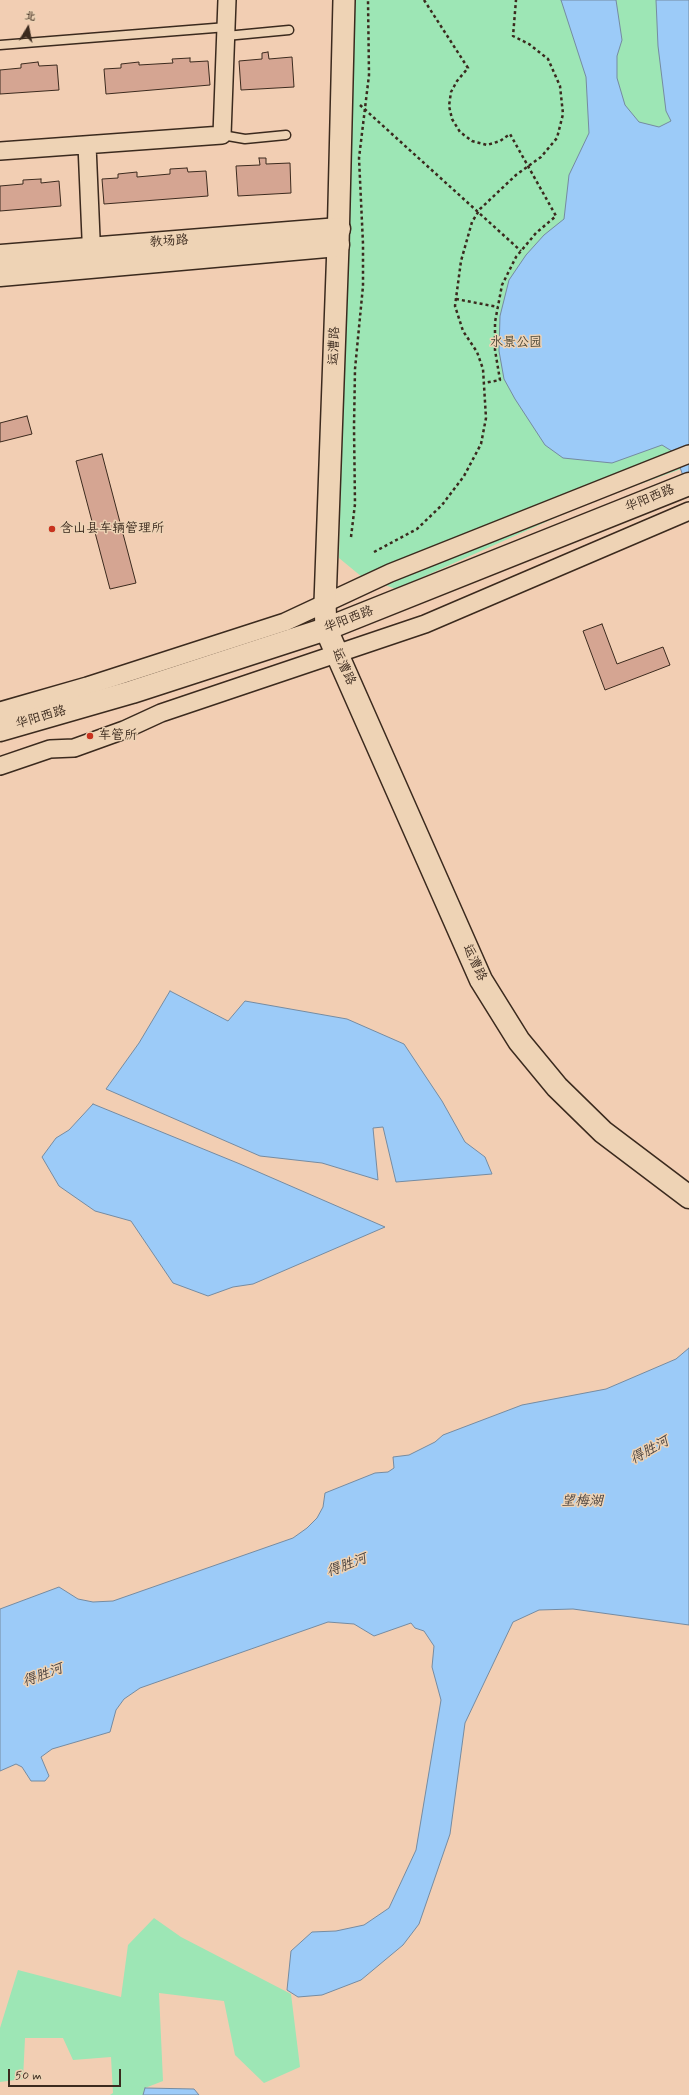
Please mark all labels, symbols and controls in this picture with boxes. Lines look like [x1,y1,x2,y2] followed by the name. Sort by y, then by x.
[8,8,48,48] north arrow
[23,8,37,24] text: 北
[149,233,189,251] street label: 教场路
[327,326,343,366] street label: 运漕路
[490,335,542,351] park label: 水景公园
[623,482,677,516] street label: 华阳西路
[60,521,164,537] place label: 含山县车辆管理所
[47,524,57,534] marker: 含山县车辆管理所
[322,603,376,637] street label: 华阳西路
[328,646,358,688] street label: 运漕路
[14,703,68,733] street label: 华阳西路
[98,728,137,744] place label: 车管所
[85,731,95,741] marker: 车管所
[459,942,489,984] street label: 运漕路
[628,1433,672,1469] water label: 得胜河
[561,1494,603,1510] water label: 望梅湖
[324,1551,370,1581] water label: 得胜河
[20,1661,66,1691] water label: 得胜河
[10,2061,123,2087] scale bar
[15,2068,42,2084] text: 50 m

